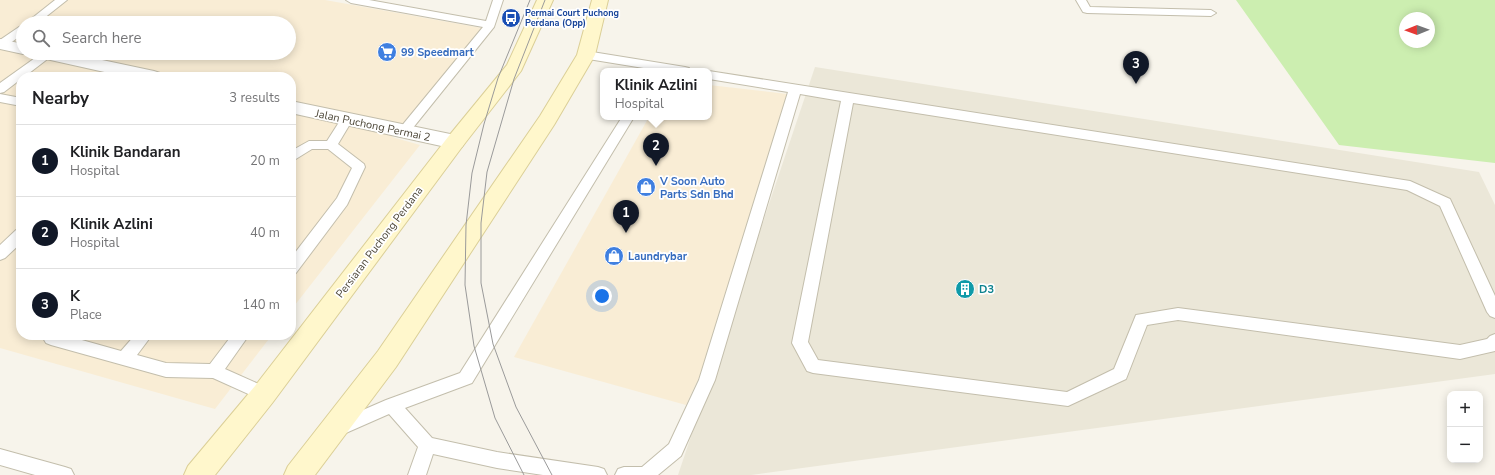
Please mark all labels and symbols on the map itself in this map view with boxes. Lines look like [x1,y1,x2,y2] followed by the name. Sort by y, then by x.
[500,7,522,29] bus stop icon: Permai Court Puchong Perdana (Opp)
[525,7,619,29] place label: Permai Court Puchong Perdana (Opp)
[1399,12,1435,48] north arrow
[376,41,398,63] supermarket icon: 99 Speedmart
[401,45,475,60] place label: 99 Speedmart
[1123,51,1149,84] pin: 3
[313,106,432,145] street label: Jalan Puchong Permai 2
[643,133,669,166] pin: 2
[659,174,734,202] place label: V Soon Auto Parts Sdn Bhd
[635,176,657,198] shop icon: V Soon Auto Parts Sdn Bhd
[333,183,426,301] street label: Persiaran Puchong Perdana
[613,200,639,233] pin: 1
[603,245,625,267] shop icon: Laundrybar
[628,249,688,264] place label: Laundrybar
[954,278,976,300] building icon: D3
[979,282,994,297] place label: D3
[592,286,612,306] your location

